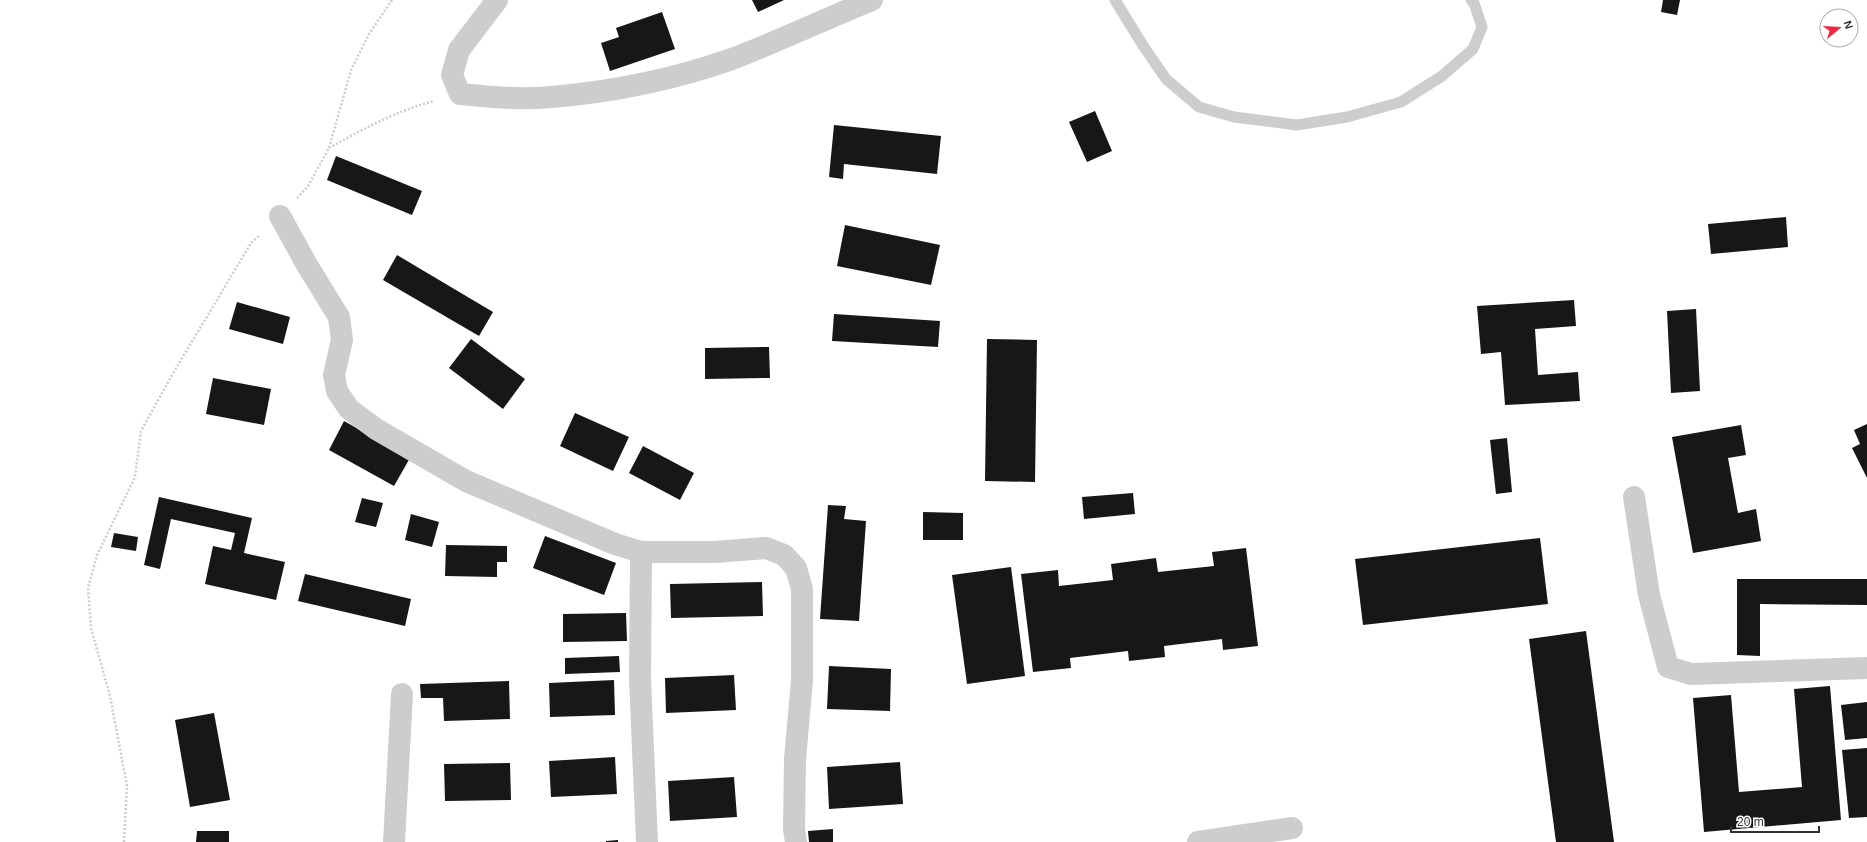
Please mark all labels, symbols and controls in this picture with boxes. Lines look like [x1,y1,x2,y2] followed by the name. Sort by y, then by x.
[1819,8,1859,48] north arrow
[1842,19,1855,31] text: N
[1731,808,1819,834] scale bar
[1737,815,1764,829] text: 20 m

